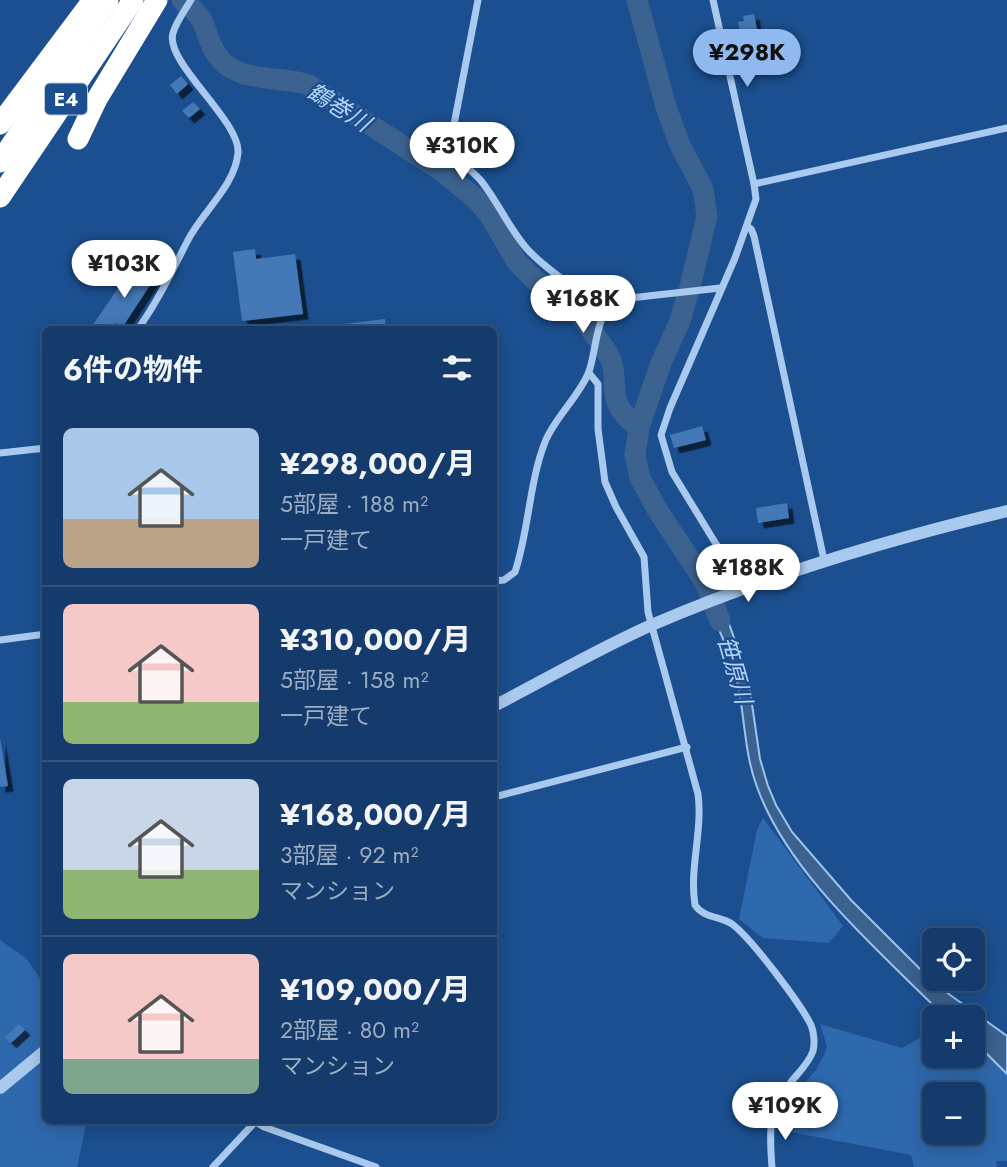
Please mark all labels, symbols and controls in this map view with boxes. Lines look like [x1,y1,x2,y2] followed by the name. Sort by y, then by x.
[698,29,796,89] pin: ¥298K
[709,35,785,69] text: ¥298K
[301,74,380,141] water label: 鶴巻川
[45,83,87,114] road number: E4
[413,122,511,182] pin: ¥310K
[426,128,498,162] text: ¥310K
[75,240,173,300] pin: ¥103K
[88,246,160,280] text: ¥103K
[534,276,632,335] pin: ¥168K
[547,281,619,315] text: ¥168K
[63,348,203,391] text: 6件の物件
[438,349,476,387] icon: filters
[280,442,476,485] text: ¥298,000/月
[119,456,203,540] icon: home
[280,487,428,521] text: 5部屋 · 188 m²
[280,523,372,557] text: 一戸建て
[699,544,797,604] pin: ¥188K
[712,550,784,584] text: ¥188K
[280,618,471,661] text: ¥310,000/月
[119,632,203,716] icon: home
[709,632,762,711] water label: 笹原川
[280,663,428,697] text: 5部屋 · 158 m²
[280,699,372,733] text: 一戸建て
[280,793,471,836] text: ¥168,000/月
[119,807,203,891] icon: home
[280,838,418,872] text: 3部屋 · 92 m²
[280,874,395,908] text: マンション
[922,928,985,1145] map controls
[922,928,985,991] button: locate
[280,968,471,1011] text: ¥109,000/月
[119,982,203,1066] icon: home
[922,1005,985,1068] button: +
[280,1013,419,1047] text: 2部屋 · 80 m²
[280,1049,395,1083] text: マンション
[736,1082,834,1142] pin: ¥109K
[922,1082,985,1145] button: −
[748,1088,822,1122] text: ¥109K

